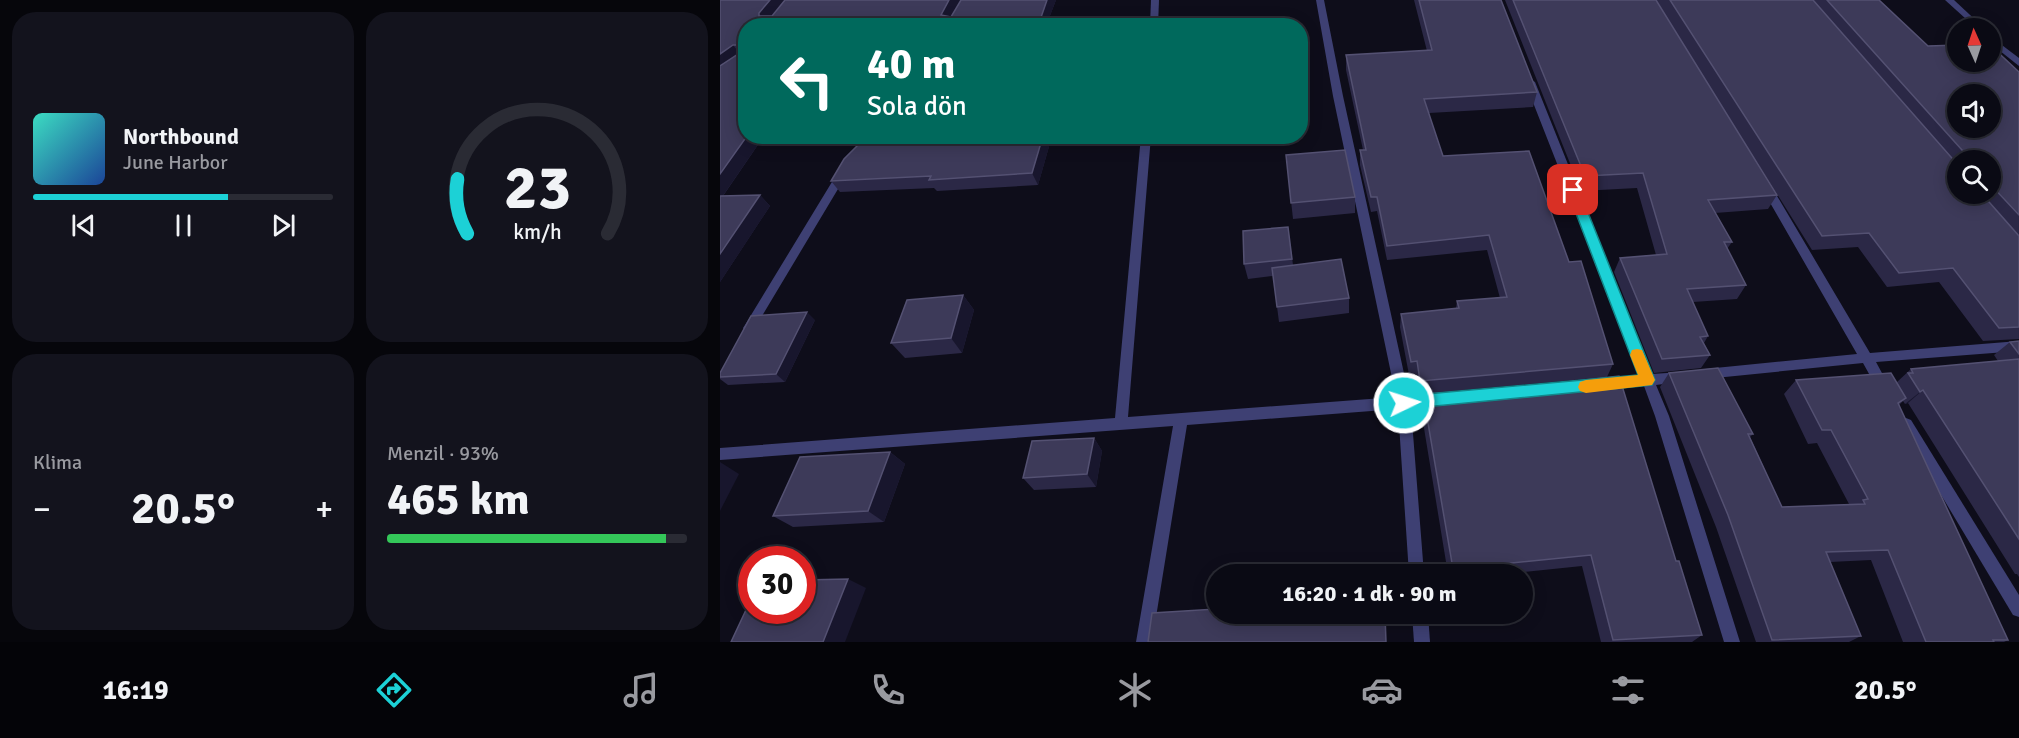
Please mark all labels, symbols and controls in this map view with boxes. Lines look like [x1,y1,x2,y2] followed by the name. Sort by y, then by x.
[1947,18,2001,72] north arrow
[1947,18,2001,204] map controls
[867,39,956,90] text: 40 m
[768,42,846,120] icon: left
[1947,84,2001,138] button: sound
[867,90,967,123] text: Sola dön
[123,123,239,150] text: Northbound
[503,149,571,226] text: 23
[123,150,228,175] text: June Harbor
[1947,150,2001,204] button: search
[1547,164,1598,215] pin
[1556,173,1589,206] icon: arrive
[67,209,100,242] icon: previous
[167,209,200,242] icon: pause
[267,209,300,242] icon: next
[513,220,561,246] text: km/h
[1372,371,1436,435] position arrow
[387,441,499,466] text: Menzil · 93%
[33,450,82,475] text: Klima
[387,472,530,527] text: 465 km
[131,481,235,536] text: 20.5°
[33,489,51,530] text: −
[315,489,333,530] text: +
[738,546,816,624] speed limit sign: 30
[1282,580,1457,607] text: 16:20 · 1 dk · 90 m
[373,669,415,711] icon: directions
[620,669,662,711] icon: music
[867,669,909,711] icon: phone
[1114,669,1156,711] icon: climate
[1361,669,1403,711] icon: car
[1607,669,1649,711] icon: filters
[102,674,169,707] text: 16:19
[1854,674,1917,707] text: 20.5°

